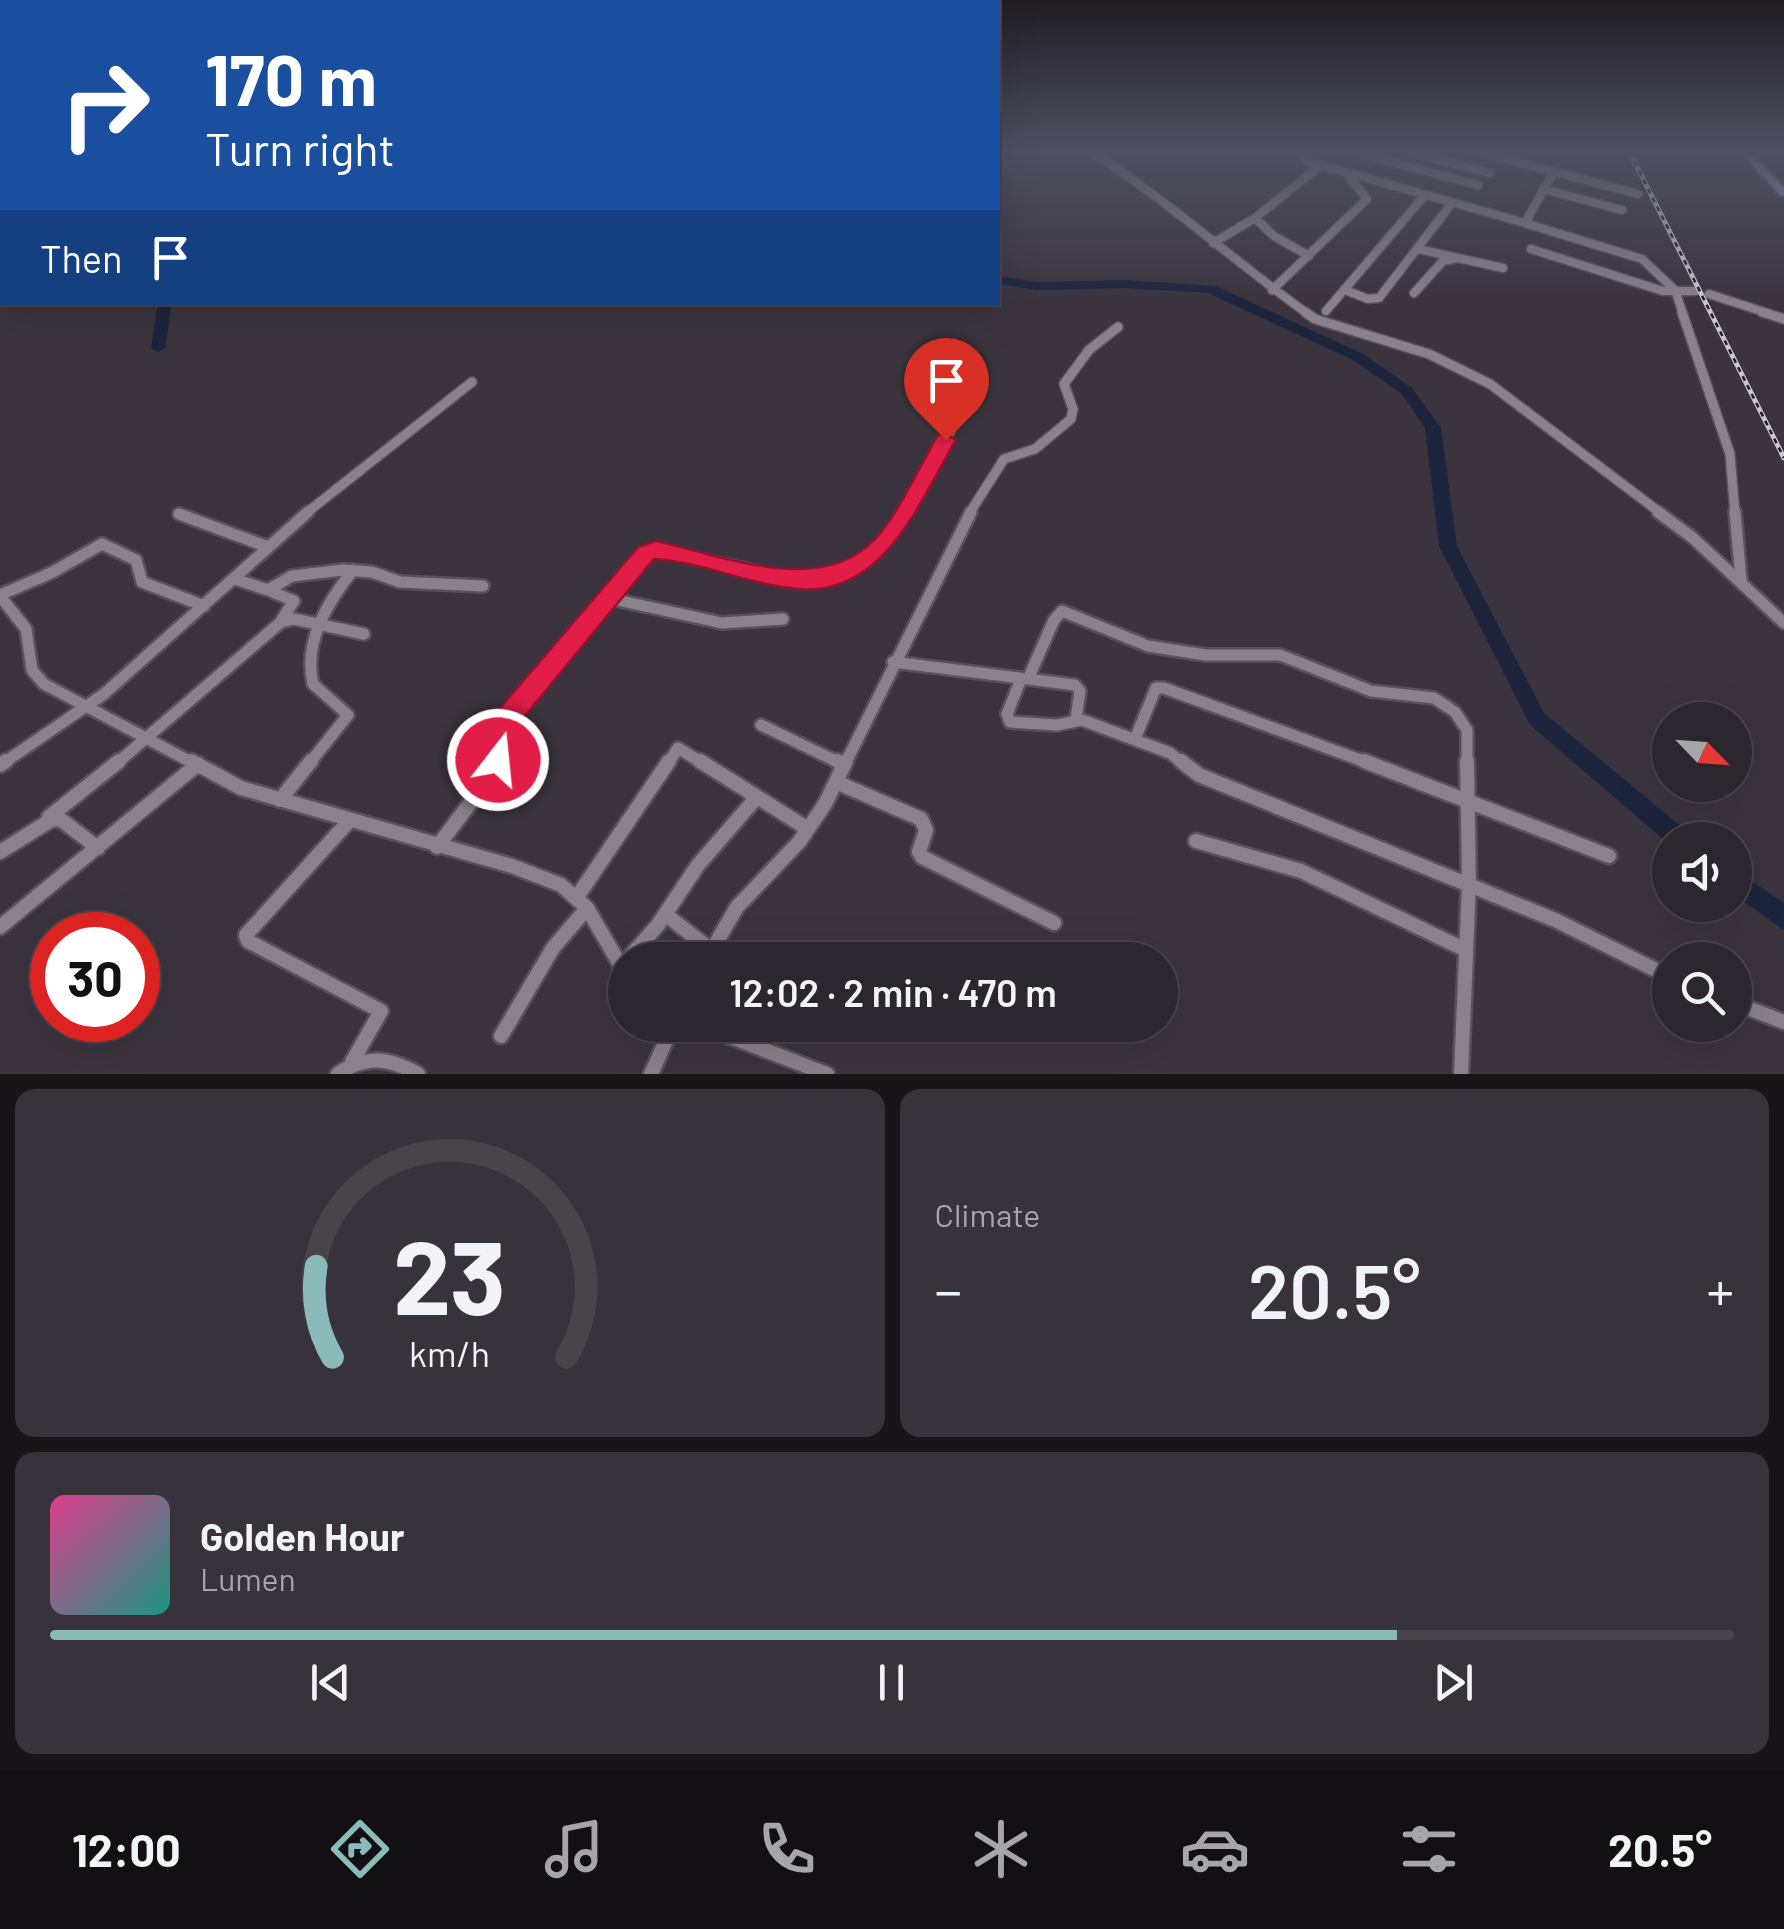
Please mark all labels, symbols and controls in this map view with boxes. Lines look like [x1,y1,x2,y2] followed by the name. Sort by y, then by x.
[205,36,377,120] text: 170 m
[40,40,170,170] icon: right
[205,121,395,175] text: Turn right
[143,230,198,285] icon: arrive
[40,235,123,281] text: Then
[904,338,989,441] pin
[919,353,974,408] icon: arrive
[1652,702,1752,802] north arrow
[1652,702,1752,1042] map controls
[446,708,550,812] position arrow
[1652,822,1752,922] button: sound
[30,912,160,1042] speed limit sign: 30
[1652,942,1752,1042] button: search
[729,969,1057,1015] text: 12:02 · 2 min · 470 m
[935,1195,1040,1233] text: Climate
[393,1211,506,1336] text: 23
[1248,1244,1421,1334] text: 20.5°
[935,1256,962,1322] text: −
[1706,1256,1734,1322] text: +
[409,1331,490,1374] text: km/h
[200,1513,405,1559] text: Golden Hour
[200,1559,296,1597] text: Lumen
[303,1655,358,1710] icon: previous
[864,1655,919,1710] icon: pause
[1426,1655,1481,1710] icon: next
[325,1814,395,1884] icon: directions
[539,1814,609,1884] icon: music
[752,1814,822,1884] icon: phone
[966,1814,1036,1884] icon: climate
[1180,1814,1250,1884] icon: car
[1394,1814,1464,1884] icon: filters
[72,1822,181,1876] text: 12:00
[1608,1822,1712,1876] text: 20.5°

